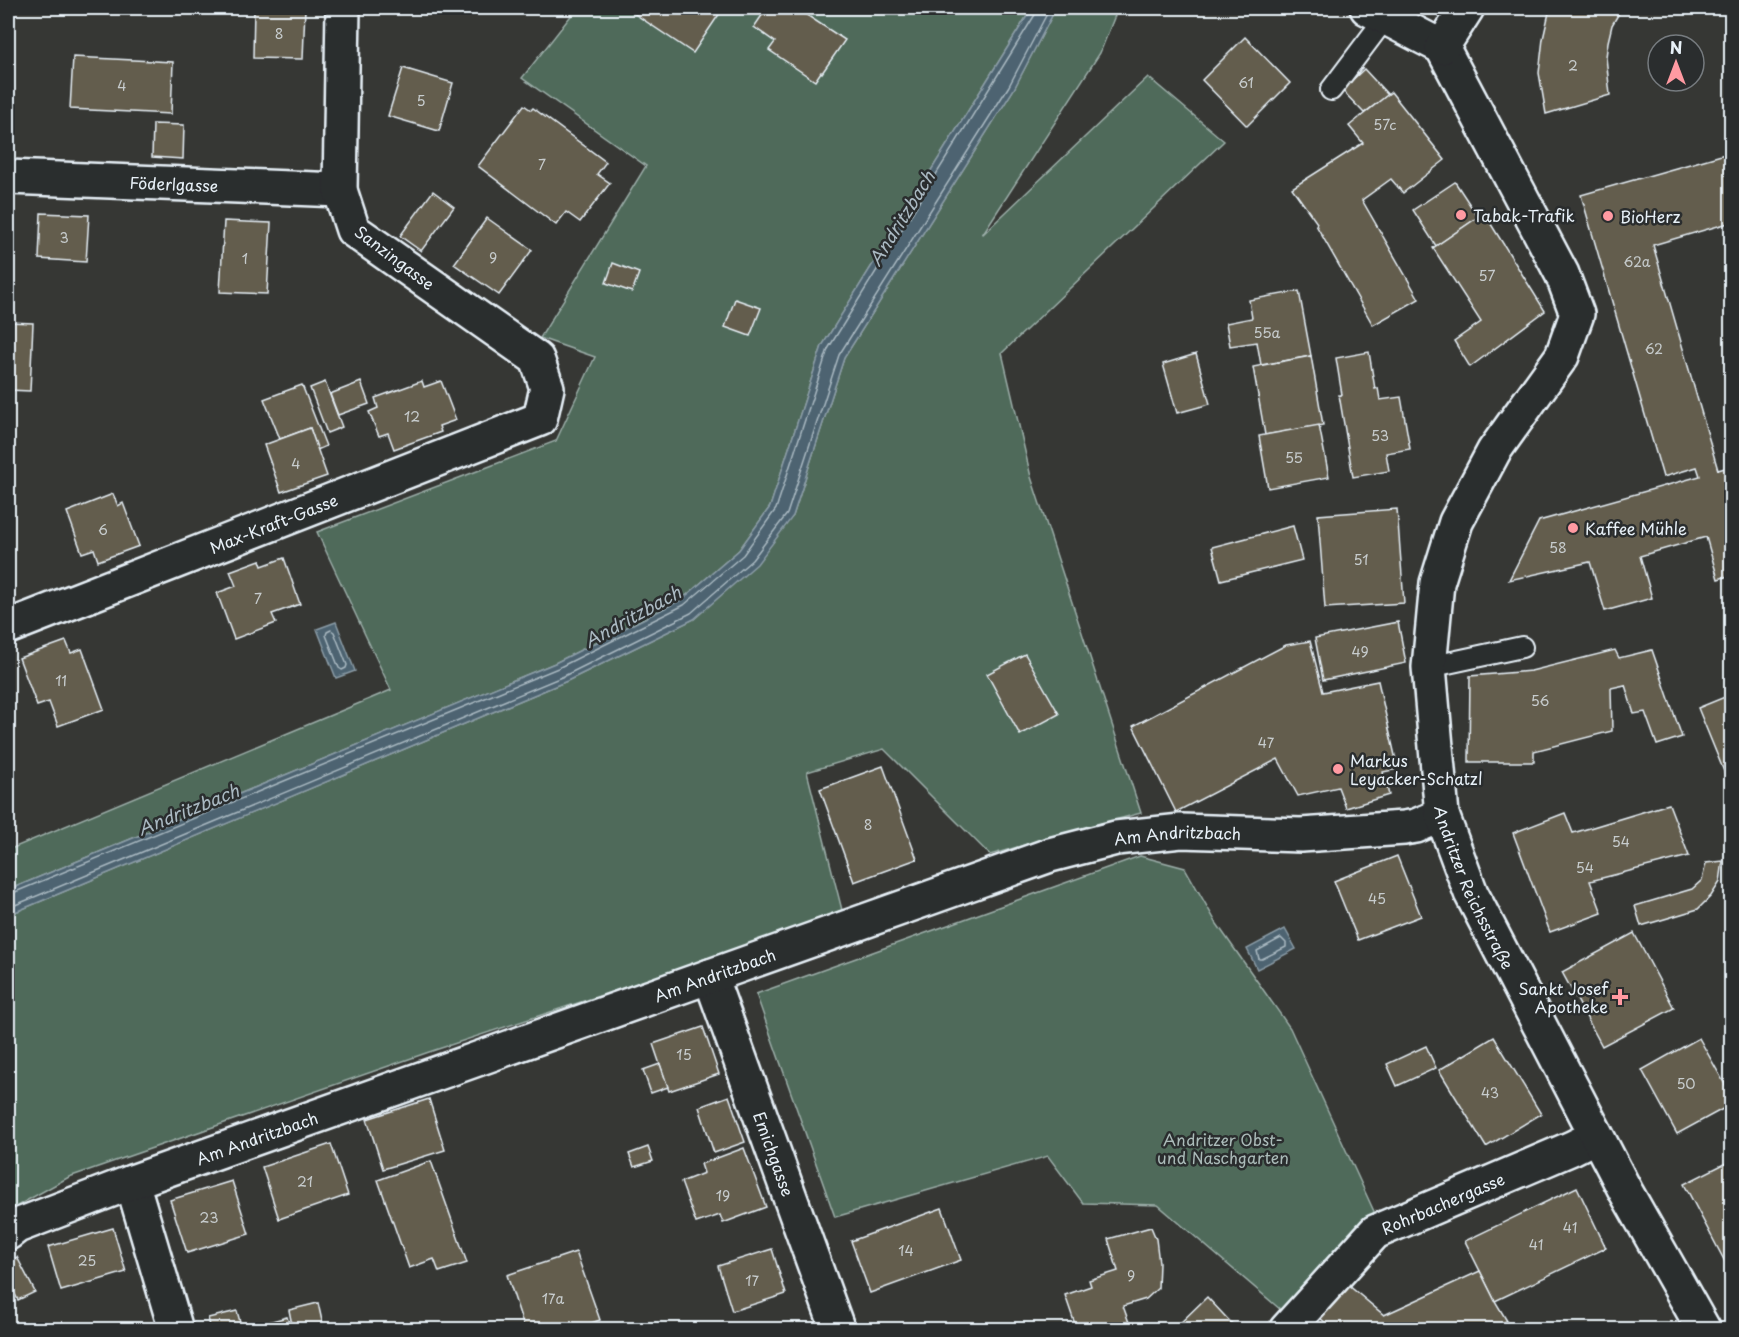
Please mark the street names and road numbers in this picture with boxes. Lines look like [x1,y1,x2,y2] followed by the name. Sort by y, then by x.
[129,170,219,197] street label: Föderlgasse
[350,219,440,295] street label: Sanzingasse
[206,487,341,559] street label: Max-Kraft-Gasse
[1429,805,1520,973] street label: Andritzer Reichsstraße
[1113,819,1242,850] street label: Am Andritzbach
[651,942,779,1007] street label: Am Andritzbach
[193,1105,321,1170] street label: Am Andritzbach
[748,1108,801,1199] street label: Emichgasse
[1377,1166,1508,1240] street label: Rohrbachergasse

